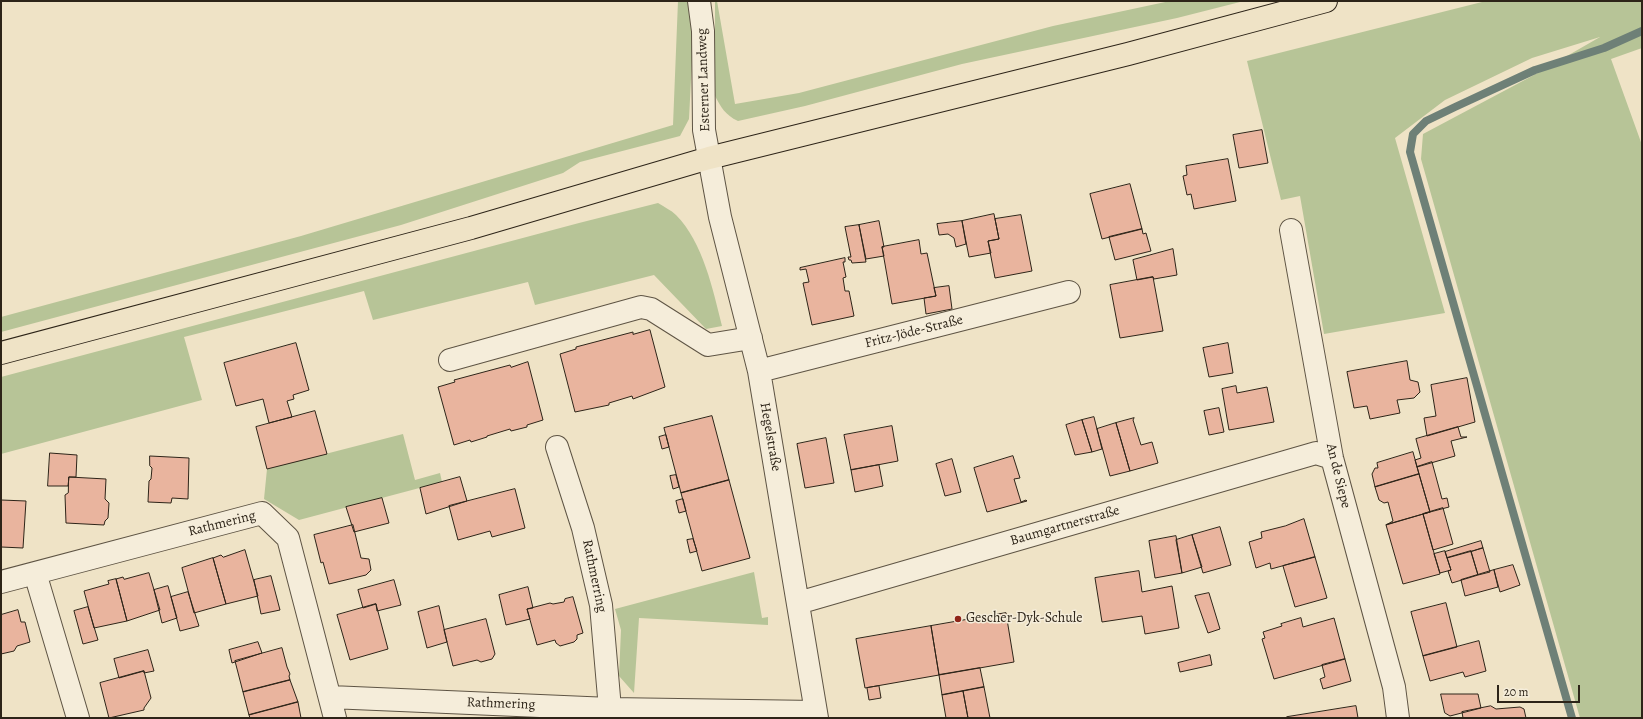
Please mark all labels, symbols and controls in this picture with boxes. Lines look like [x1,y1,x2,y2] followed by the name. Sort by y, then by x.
[694,28,714,132] street label: Esterner Landweg
[863,312,965,352] street label: Fritz-Jöde-Straße
[756,401,784,473] street label: Hegelstraße
[1322,442,1354,510] street label: An de Siepe
[1008,502,1122,550] street label: Baumgartnerstraße
[187,508,257,540] street label: Rathmering
[578,538,610,614] street label: Rathmerring
[966,611,1083,627] place label: Gescher-Dyk-Schule
[953,614,963,624] marker: Gescher-Dyk-Schule
[1499,677,1582,703] scale bar
[1504,684,1528,700] text: 20 m
[466,694,536,714] street label: Rathmering

